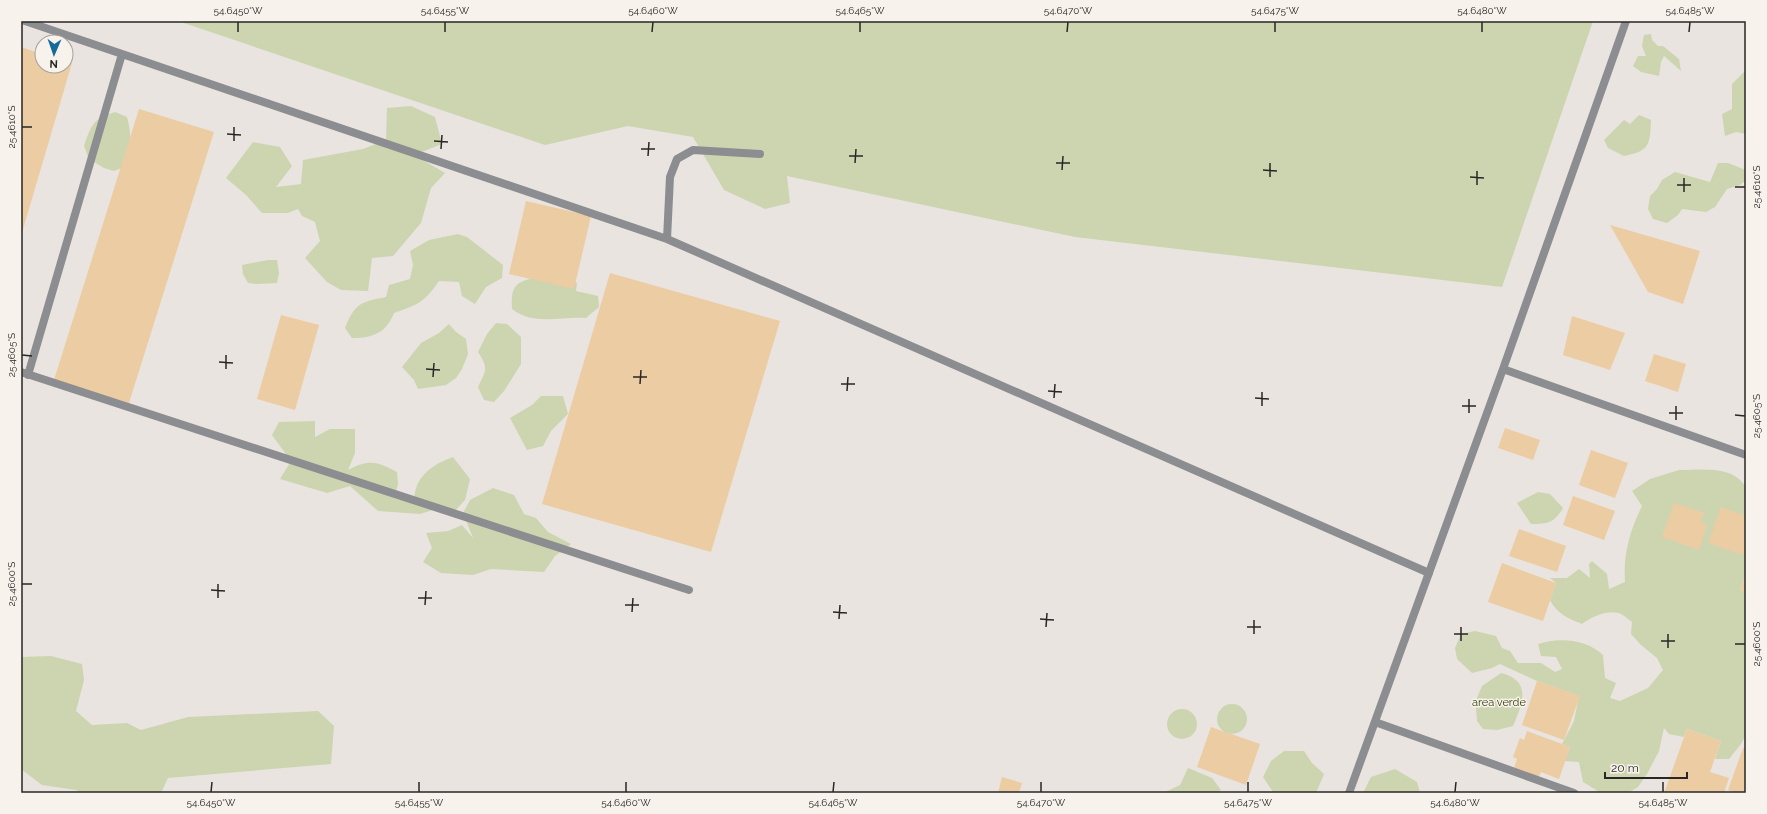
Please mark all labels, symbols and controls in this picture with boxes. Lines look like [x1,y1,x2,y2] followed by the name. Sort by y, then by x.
[214,5,263,16] text: 54.6450°W
[421,5,470,16] text: 54.6455°W
[628,5,678,16] text: 54.6460°W
[836,5,885,16] text: 54.6465°W
[1044,5,1093,16] text: 54.6470°W
[1251,5,1300,16] text: 54.6475°W
[1457,5,1507,16] text: 54.6480°W
[1666,5,1715,16] text: 54.6485°W
[34,34,74,74] north arrow
[49,57,58,70] text: N
[6,106,17,148] text: 25.4610°S
[1751,166,1762,208] text: 25.4610°S
[6,333,17,377] text: 25.4605°S
[1751,394,1762,438] text: 25.4605°S
[6,562,17,606] text: 25.4600°S
[1751,622,1762,666] text: 25.4600°S
[1472,696,1526,709] park label: area verde
[1605,754,1687,780] scale bar
[1611,761,1639,775] text: 20 m
[187,797,236,808] text: 54.6450°W
[395,797,444,808] text: 54.6455°W
[601,797,651,808] text: 54.6460°W
[809,797,858,808] text: 54.6465°W
[1017,797,1066,808] text: 54.6470°W
[1224,797,1273,808] text: 54.6475°W
[1430,797,1480,808] text: 54.6480°W
[1639,797,1688,808] text: 54.6485°W

